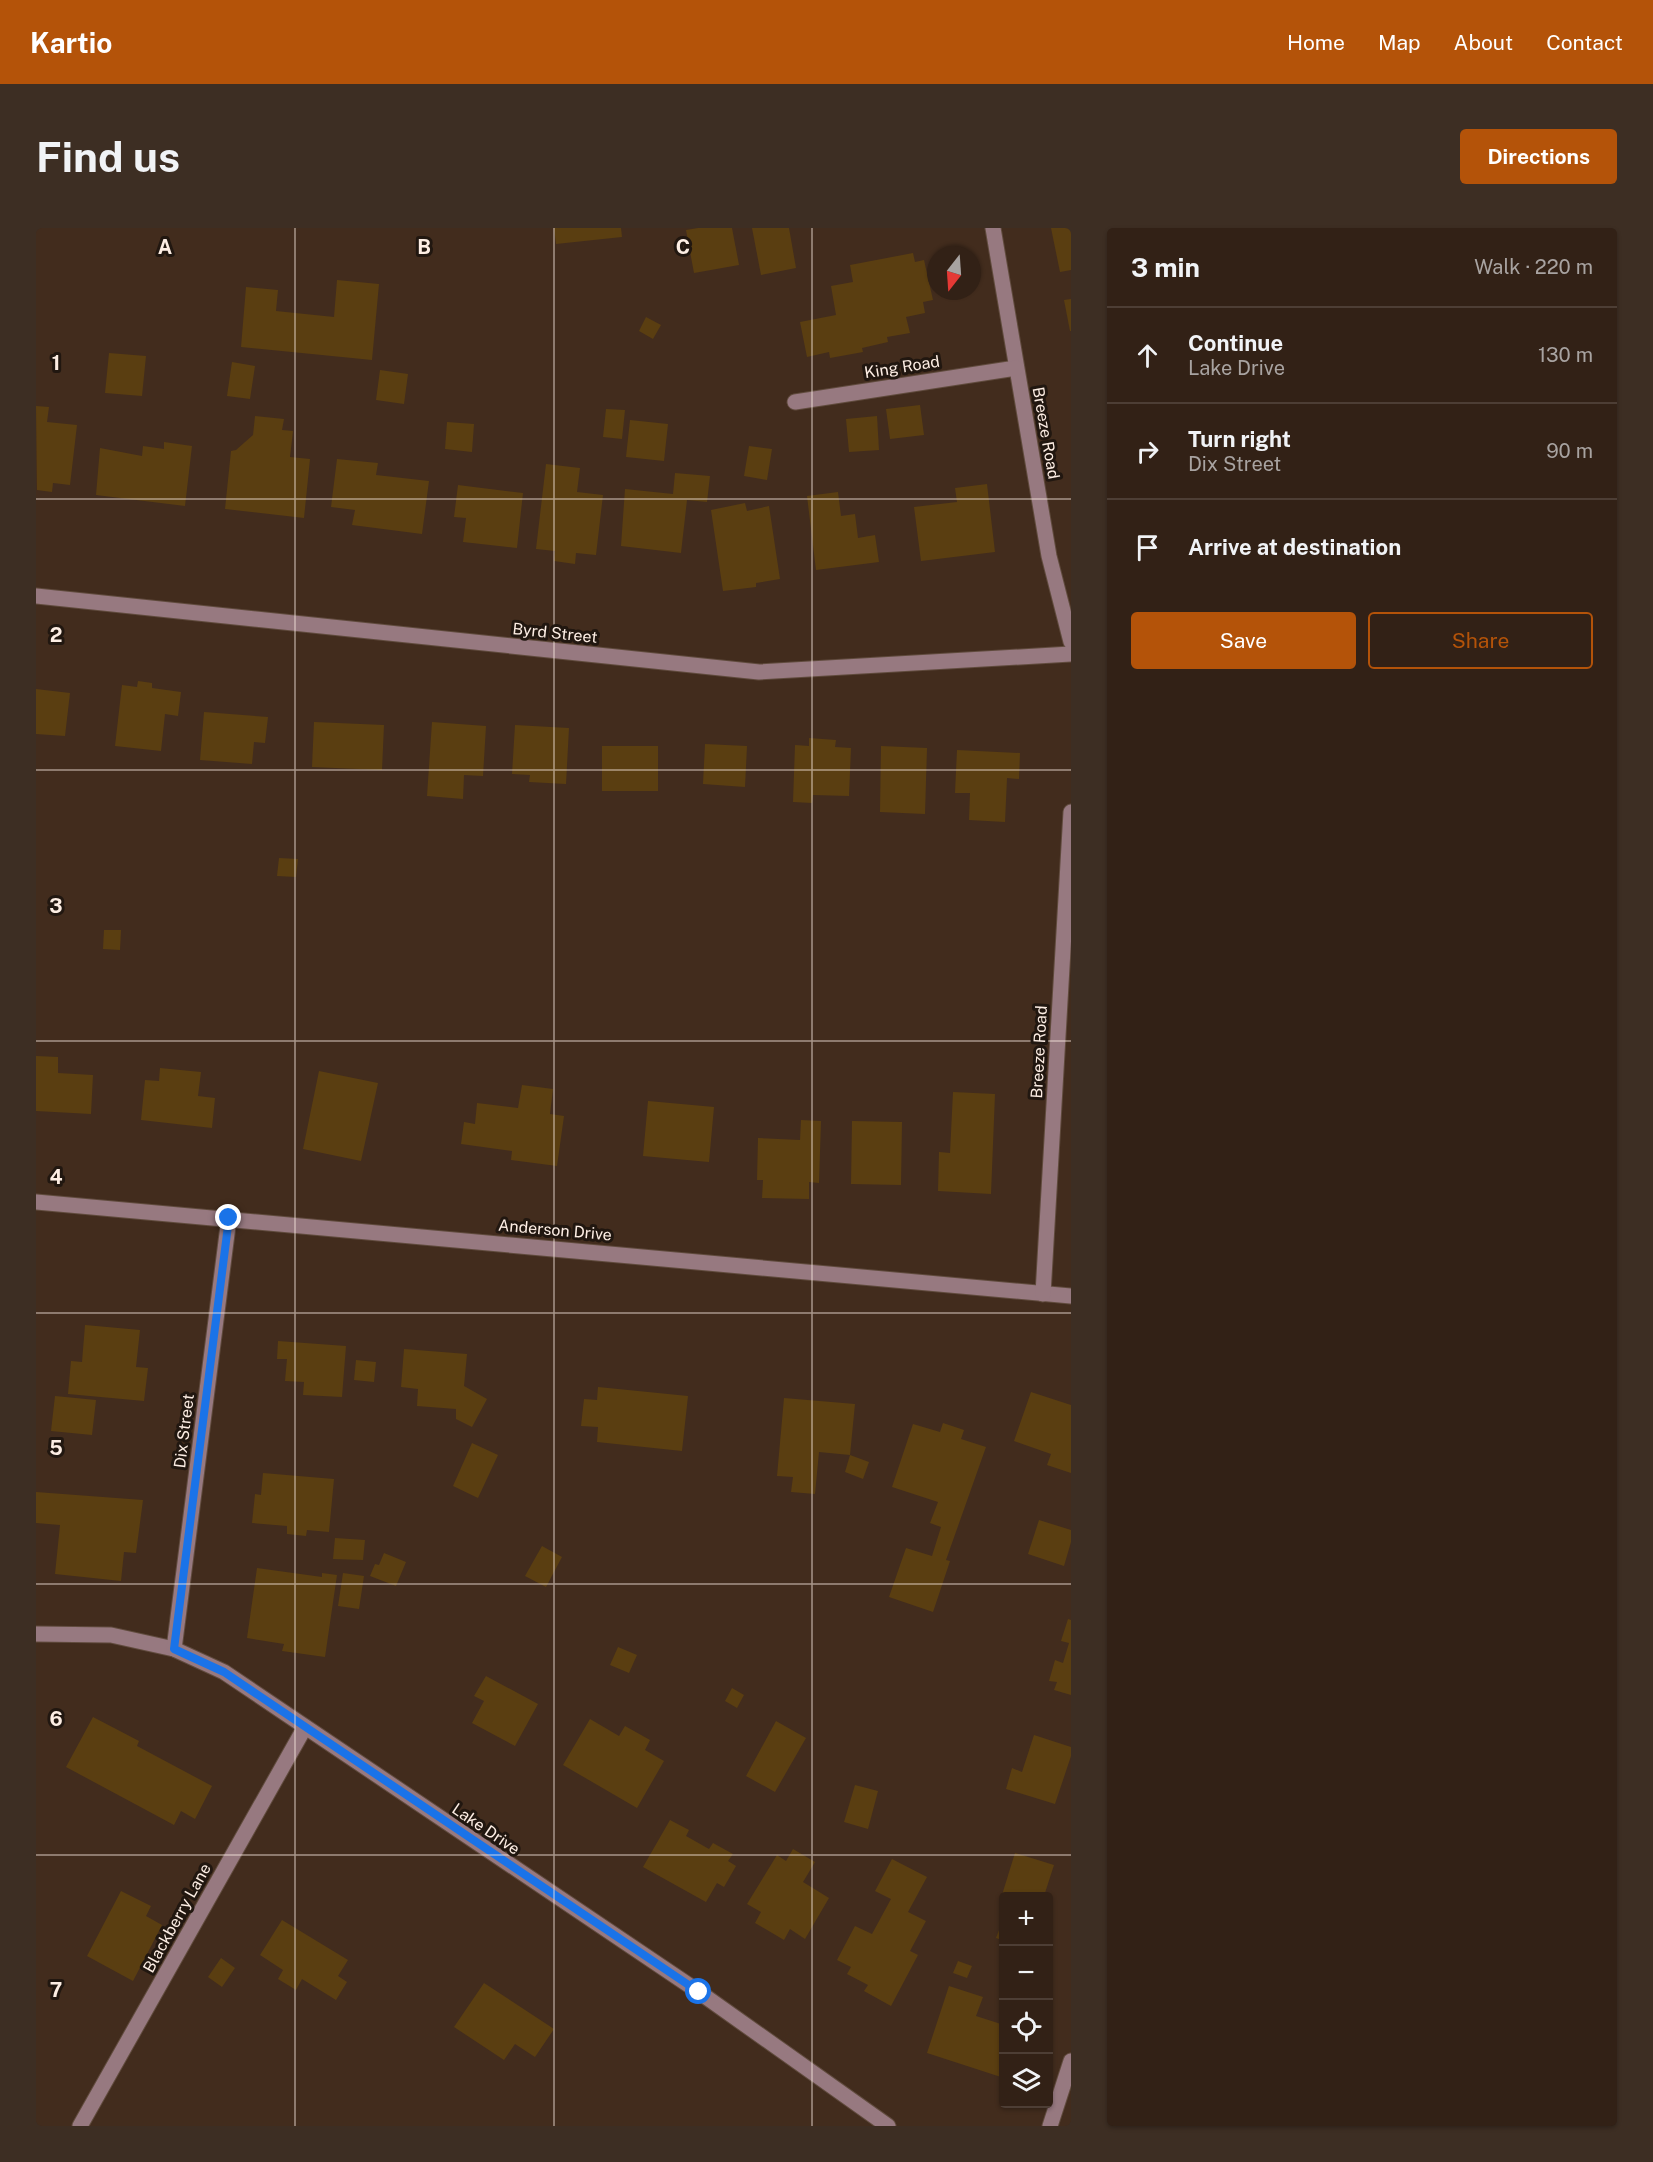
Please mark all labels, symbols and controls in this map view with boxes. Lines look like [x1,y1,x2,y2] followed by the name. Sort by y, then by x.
[30,26,112,59] text: Kartio
[1287,30,1345,55] text: Home
[1378,30,1421,55] text: Map
[1454,30,1513,55] text: About
[1546,30,1623,55] text: Contact
[1460,129,1617,184] button: Directions
[36,132,180,181] text: Find us
[158,235,172,259] text: A
[417,235,431,259] text: B
[676,235,690,259] text: C
[927,246,981,300] north arrow
[1131,252,1200,283] text: 3 min
[1474,255,1593,279] text: Walk · 220 m
[1188,330,1283,356] text: Continue
[1131,339,1164,372] icon: ahead
[1538,343,1593,367] text: 130 m
[52,351,60,375] text: 1
[863,352,941,382] street label: King Road
[1188,356,1285,380] text: Lake Drive
[1029,385,1063,481] street label: Breeze Road
[1188,426,1291,452] text: Turn right
[1131,435,1164,468] icon: right
[1546,439,1593,463] text: 90 m
[1188,452,1281,476] text: Dix Street
[1131,531,1164,564] icon: arrive
[1188,534,1401,560] text: Arrive at destination
[1131,612,1356,669] button: Save
[1368,612,1593,669] button: Share
[511,619,599,647] street label: Byrd Street
[50,623,62,647] text: 2
[49,894,63,918] text: 3
[1027,1005,1051,1099] street label: Breeze Road
[49,1165,63,1189] text: 4
[215,1204,241,1230] route end
[497,1216,613,1244] street label: Anderson Drive
[170,1393,198,1469] street label: Dix Street
[49,1436,63,1460] text: 5
[49,1707,63,1731] text: 6
[449,1799,523,1859] street label: Lake Drive
[139,1860,215,1976] street label: Blackberry Lane
[999,1892,1053,2108] map controls
[999,1892,1053,1946] button: +
[999,1946,1053,2000] button: −
[50,1978,62,2002] text: 7
[685,1978,711,2004] route start
[999,2000,1053,2054] button: locate
[999,2054,1053,2108] button: layers

